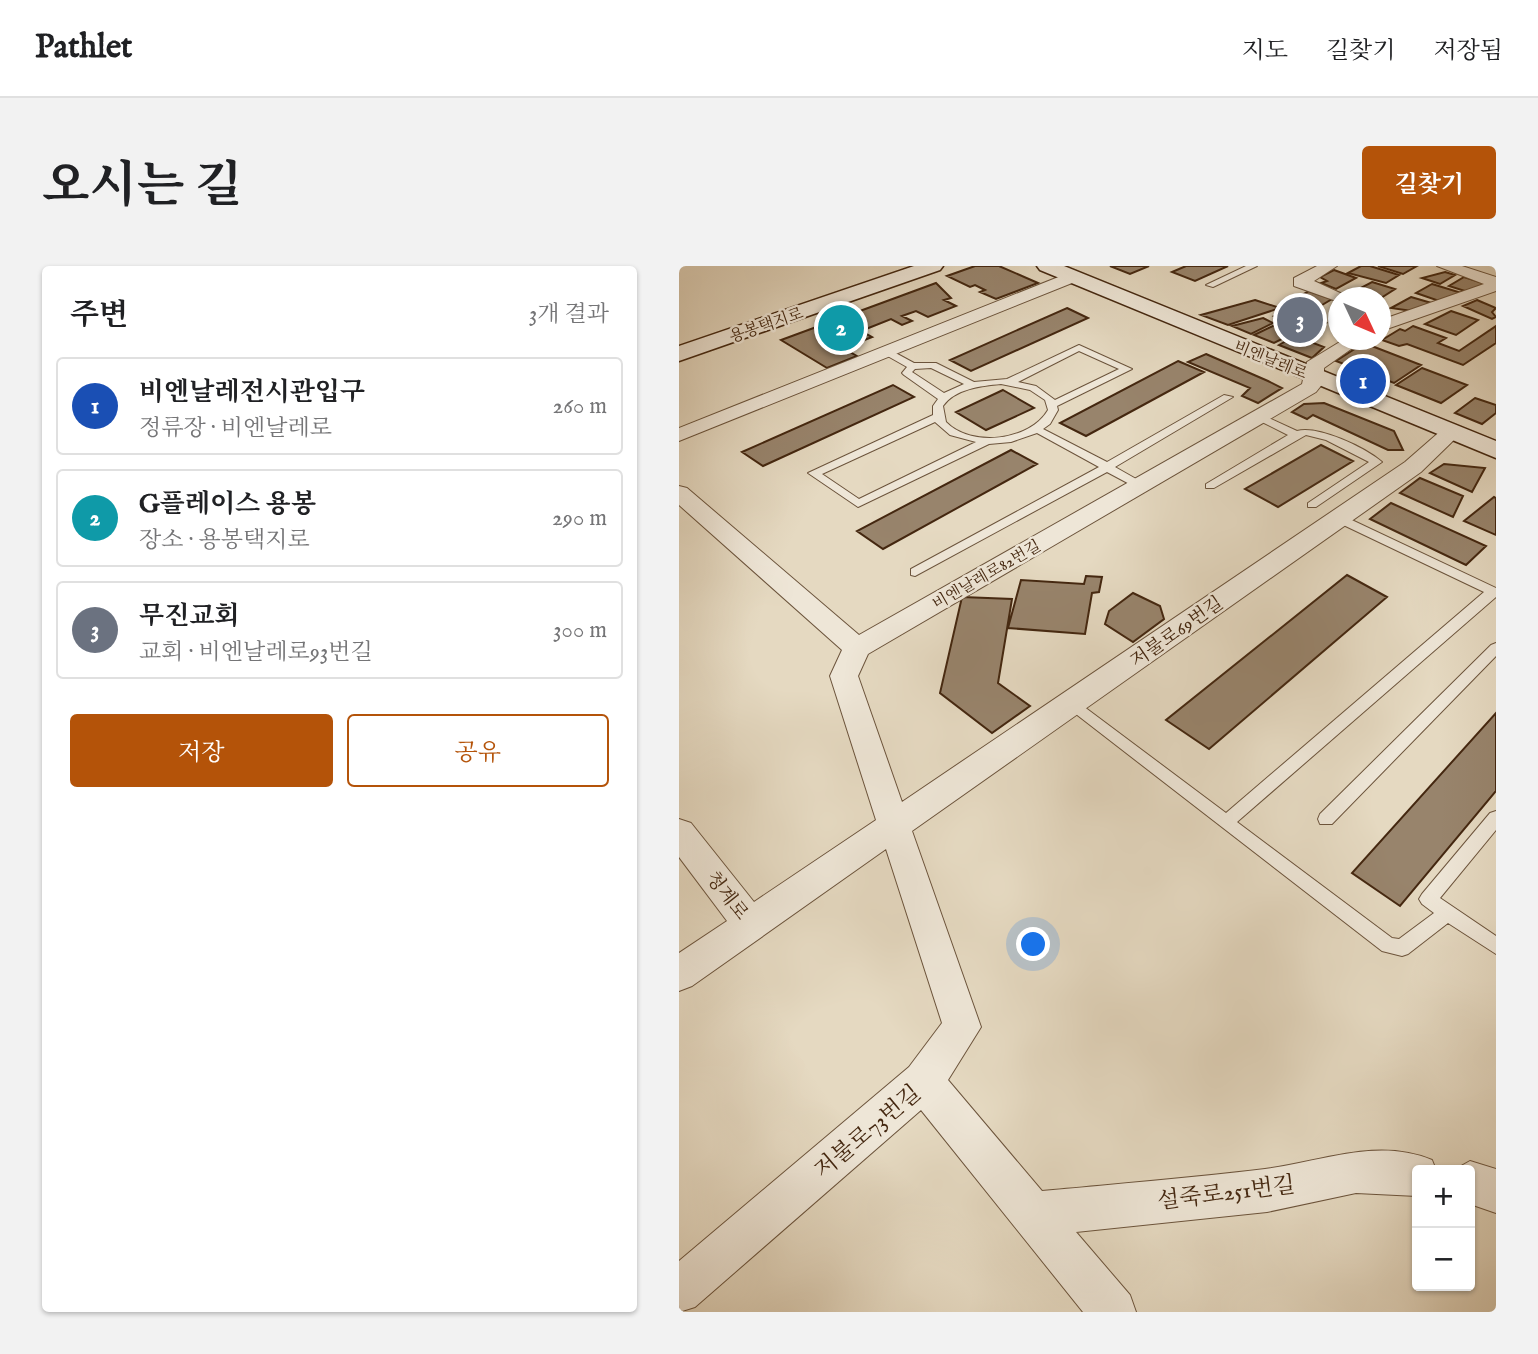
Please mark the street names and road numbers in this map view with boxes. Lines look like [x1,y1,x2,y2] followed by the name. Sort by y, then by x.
[727,304,807,348] street label: 용봉택지로
[1231,337,1310,385] street label: 비엔날레로
[929,537,1045,615] street label: 비엔날레로82번길
[1126,592,1228,673] street label: 저불로69번길
[700,867,753,925] street label: 청계로
[809,1079,927,1185] street label: 저불로73번길
[1156,1171,1297,1216] street label: 설죽로251번길

